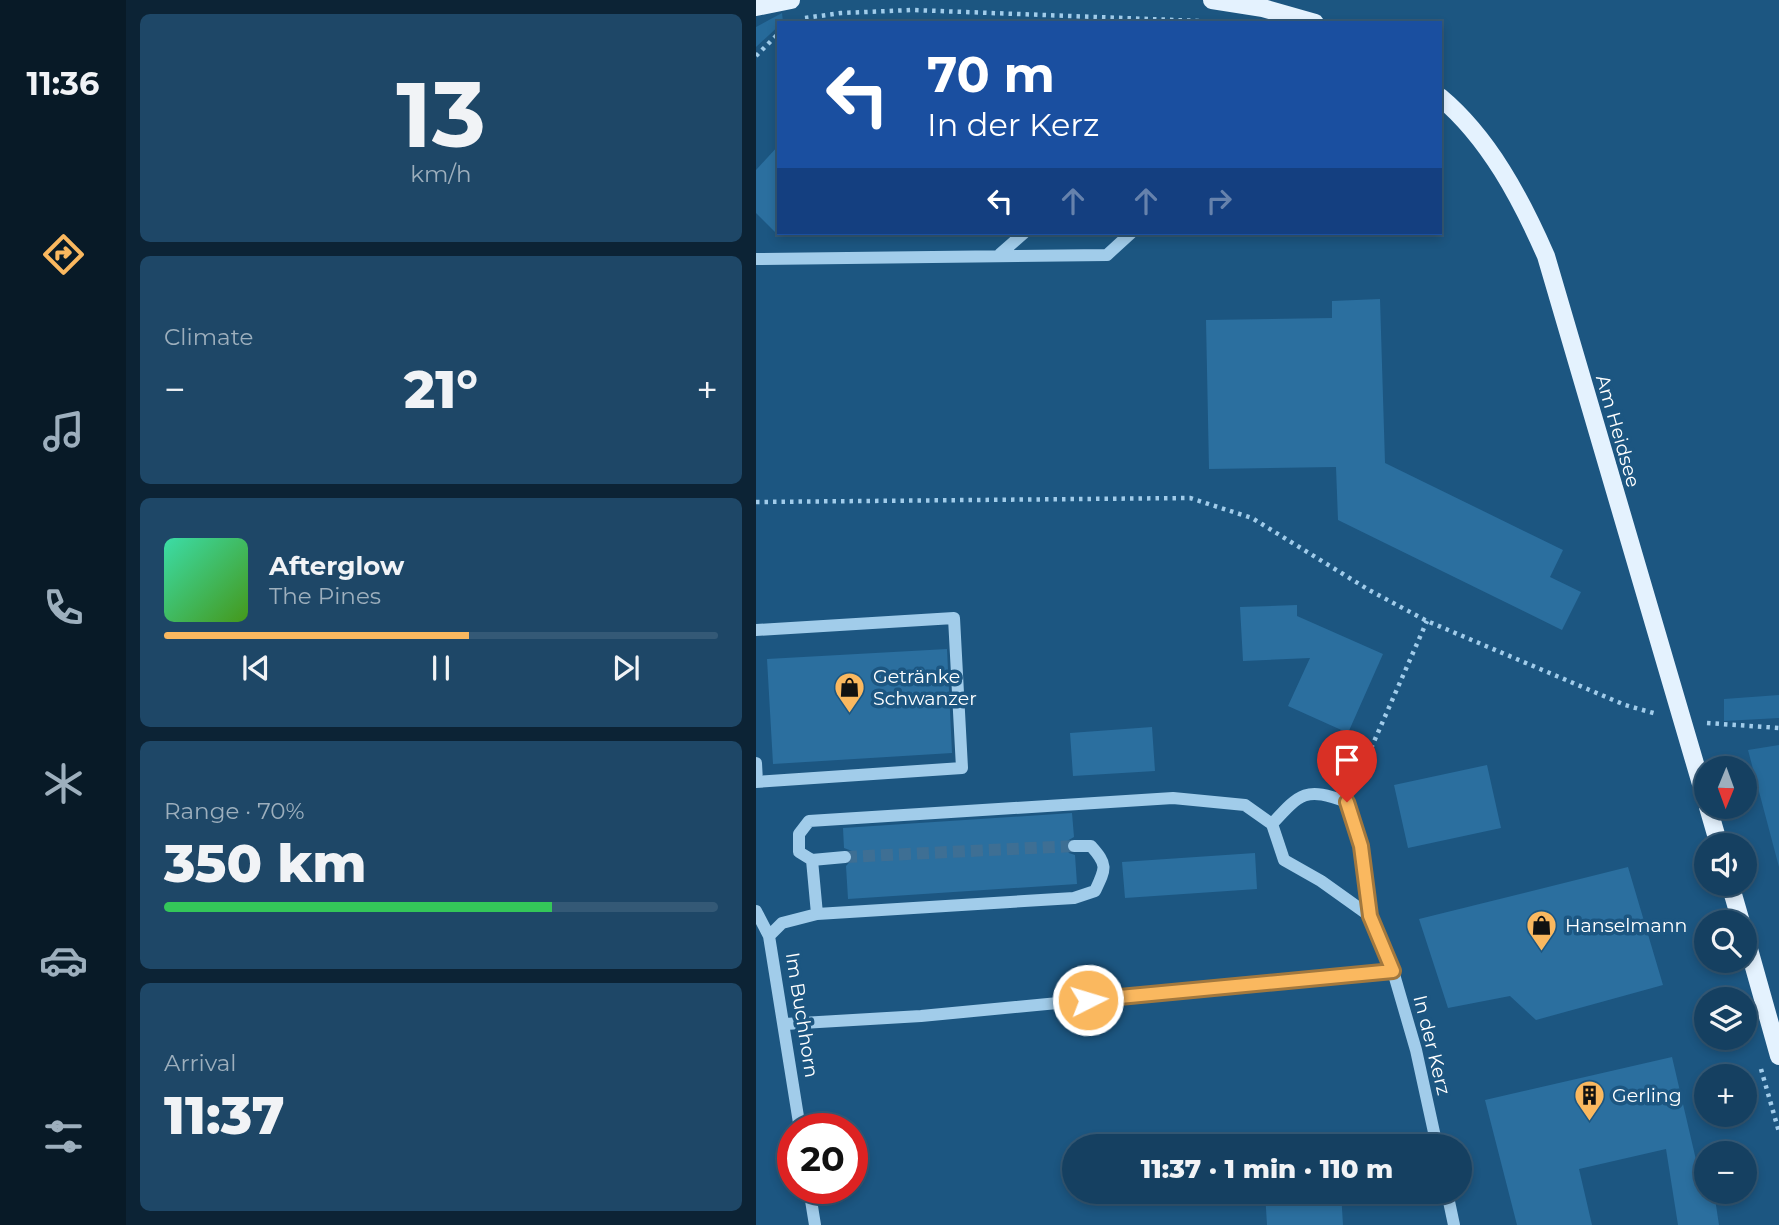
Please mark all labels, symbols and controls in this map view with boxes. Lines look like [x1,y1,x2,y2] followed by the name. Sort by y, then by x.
[927,45,1055,104] text: 70 m
[812,49,903,140] icon: left
[396,59,486,170] text: 13
[27,64,99,103] text: 11:36
[927,105,1099,144] text: In der Kerz
[410,160,472,188] text: km/h
[981,182,1019,220] icon: left
[1054,182,1092,220] icon: ahead
[1127,182,1165,220] icon: ahead
[1200,182,1238,220] icon: right
[39,230,88,279] icon: directions
[164,323,253,351] text: Climate
[404,358,478,421] text: 21°
[164,366,186,413] text: −
[696,366,718,413] text: +
[1591,372,1645,490] street label: Am Heidsee
[39,407,88,456] icon: music
[269,550,404,582] text: Afterglow
[269,582,381,610] text: The Pines
[39,583,88,632] icon: phone
[237,649,275,687] icon: previous
[422,649,460,687] icon: pause
[607,649,645,687] icon: next
[873,665,977,710] place label: Getränke Schwanzer
[833,670,867,714] shop icon: Getränke Schwanzer
[1317,730,1377,802] pin
[1328,741,1366,779] icon: arrive
[1694,756,1757,819] north arrow
[1694,756,1757,1204] map controls
[39,759,88,808] icon: climate
[164,797,305,825] text: Range · 70%
[164,832,367,895] text: 350 km
[1694,833,1757,896] button: sound
[1525,908,1559,952] shop icon: Hanselmann
[1694,910,1757,973] button: search
[1565,914,1687,937] place label: Hanselmann
[39,936,88,985] icon: car
[781,951,823,1079] street label: Im Buchhorn
[1051,963,1125,1037] position arrow
[1694,987,1757,1050] button: layers
[1408,993,1456,1097] street label: In der Kerz
[164,1049,237,1077] text: Arrival
[1694,1064,1757,1127] button: +
[1572,1078,1606,1122] building icon: Gerling
[164,1084,285,1147] text: 11:37
[1612,1084,1682,1107] place label: Gerling
[39,1112,88,1161] icon: filters
[777,1113,868,1204] speed limit sign: 20
[1694,1141,1757,1204] button: −
[1141,1153,1393,1185] text: 11:37 · 1 min · 110 m

